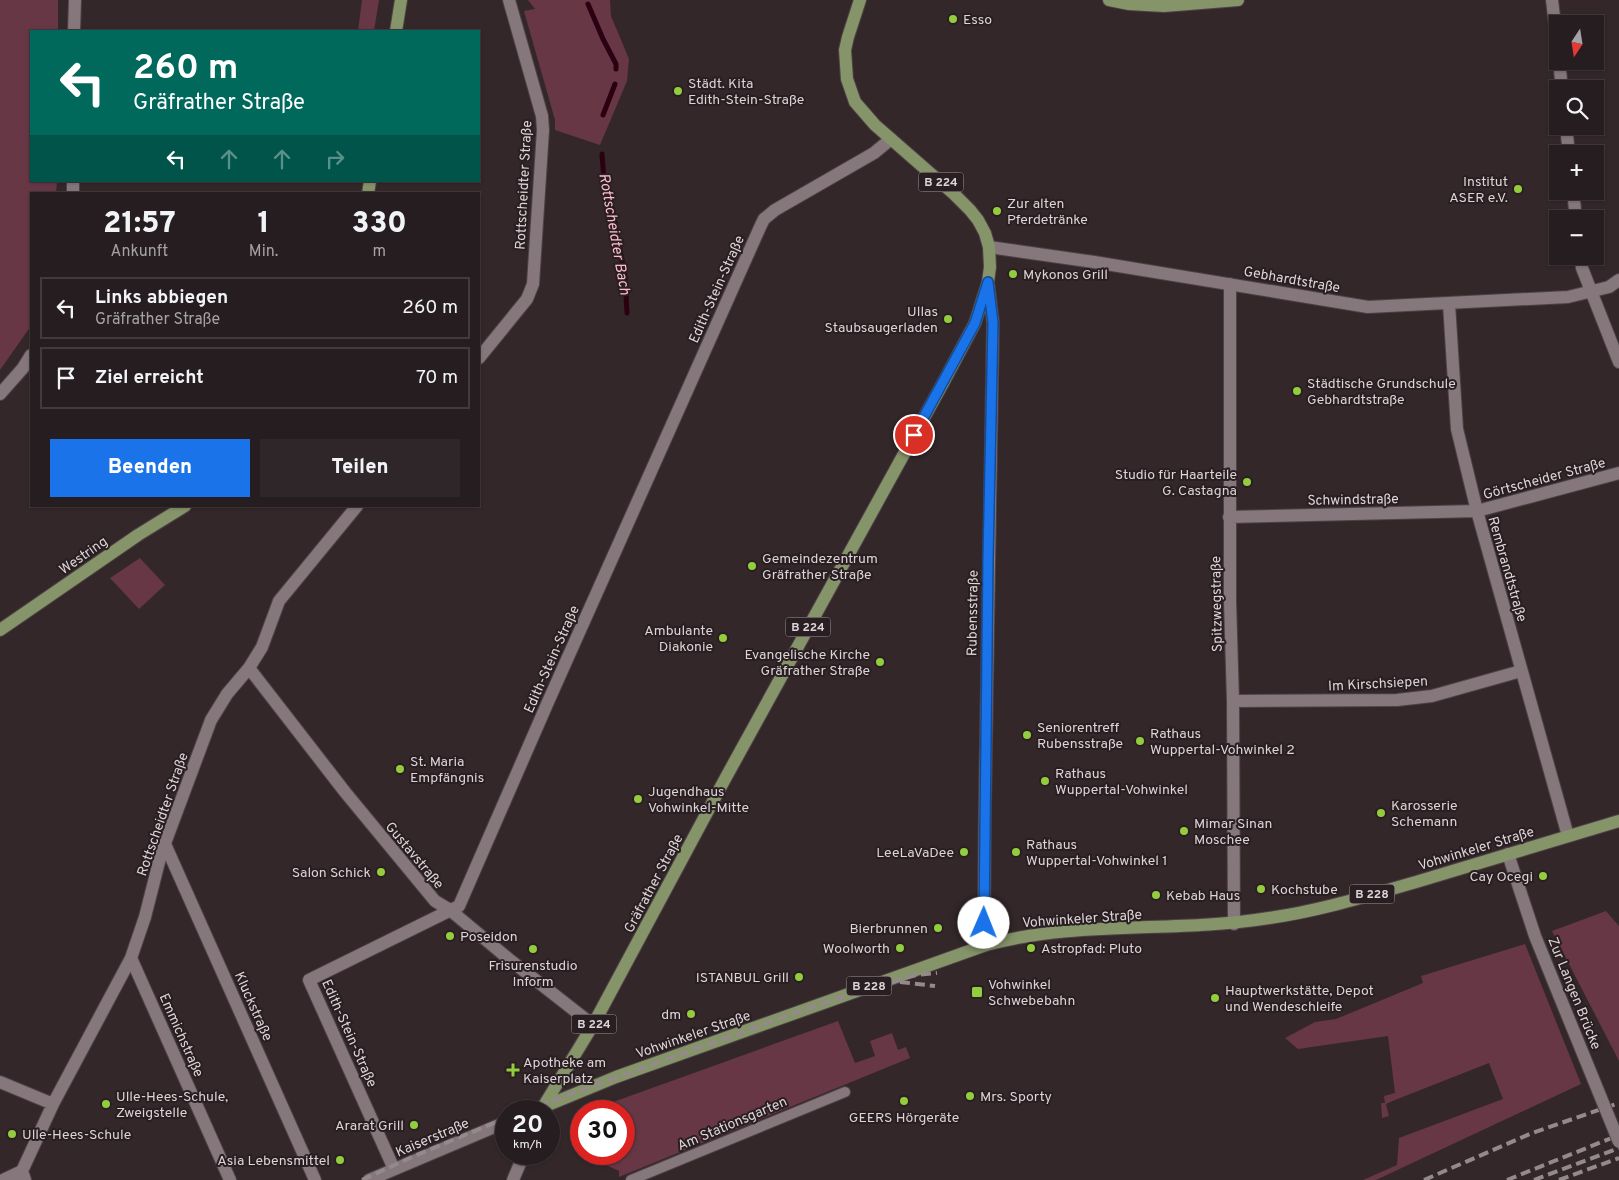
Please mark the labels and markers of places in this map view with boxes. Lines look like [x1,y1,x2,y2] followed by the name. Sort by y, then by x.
[963,12,992,29] place label: Esso
[947,13,959,25] marker: Esso
[688,76,804,109] place label: Städt. Kita Edith-Stein-Straße
[672,85,684,97] marker: Städt. Kita Edith-Stein-Straße
[1449,174,1508,207] place label: Institut ASER e.V.
[1512,183,1524,195] marker: Institut ASER e.V.
[1007,196,1088,229] place label: Zur alten Pferdetränke
[991,205,1003,217] marker: Zur alten Pferdetränke
[1023,267,1108,284] place label: Mykonos Grill
[1007,268,1019,280] marker: Mykonos Grill
[825,304,938,337] place label: Ullas Staubsaugerladen
[942,313,954,325] marker: Ullas Staubsaugerladen
[1307,376,1456,409] place label: Städtische Grundschule Gebhardtstraße
[1291,385,1303,397] marker: Städtische Grundschule Gebhardtstraße
[893,414,935,456] pin
[1115,467,1237,500] place label: Studio für Haarteile G. Castagna
[1241,476,1253,488] marker: Studio für Haarteile G. Castagna
[762,551,878,584] place label: Gemeindezentrum Gräfrather Straße
[746,560,758,572] marker: Gemeindezentrum Gräfrather Straße
[644,623,713,656] place label: Ambulante Diakonie
[717,632,729,644] marker: Ambulante Diakonie
[744,647,870,680] place label: Evangelische Kirche Gräfrather Straße
[874,656,886,668] marker: Evangelische Kirche Gräfrather Straße
[1037,720,1123,753] place label: Seniorentreff Rubensstraße
[1150,726,1295,759] place label: Rathaus Wuppertal-Vohwinkel 2
[1021,729,1033,741] marker: Seniorentreff Rubensstraße
[1134,735,1146,747] marker: Rathaus Wuppertal-Vohwinkel 2
[410,754,484,787] place label: St. Maria Empfängnis
[394,763,406,775] marker: St. Maria Empfängnis
[1055,766,1188,799] place label: Rathaus Wuppertal-Vohwinkel
[1039,775,1051,787] marker: Rathaus Wuppertal-Vohwinkel
[648,784,749,817] place label: Jugendhaus Vohwinkel-Mitte
[632,793,644,805] marker: Jugendhaus Vohwinkel-Mitte
[1391,798,1457,831] place label: Karosserie Schemann
[1375,807,1387,819] marker: Karosserie Schemann
[1194,816,1272,849] place label: Mimar Sinan Moschee
[1178,825,1190,837] marker: Mimar Sinan Moschee
[1026,837,1168,870] place label: Rathaus Wuppertal-Vohwinkel 1
[876,845,954,862] place label: LeeLaVaDee
[958,846,970,858] marker: LeeLaVaDee
[1010,846,1022,858] marker: Rathaus Wuppertal-Vohwinkel 1
[292,865,371,882] place label: Salon Schick
[375,866,387,878] marker: Salon Schick
[1469,869,1533,886] place label: Cay Ocegi
[1537,870,1549,882] marker: Cay Ocegi
[1271,882,1338,899] place label: Kochstube
[1255,883,1267,895] marker: Kochstube
[1166,888,1240,905] place label: Kebab Haus
[1150,889,1162,901] marker: Kebab Haus
[849,921,928,938] place label: Bierbrunnen
[932,922,944,934] marker: Bierbrunnen
[460,929,518,946] place label: Poseidon
[444,930,456,942] marker: Poseidon
[823,941,890,958] place label: Woolworth
[1041,941,1142,958] place label: Astropfad: Pluto
[894,942,906,954] marker: Woolworth
[1025,942,1037,954] marker: Astropfad: Pluto
[527,943,539,955] marker: Frisurenstudio Inform
[488,958,578,991] place label: Frisurenstudio Inform
[696,970,789,987] place label: ISTANBUL Grill
[793,971,805,983] marker: ISTANBUL Grill
[988,977,1075,1010] place label: Vohwinkel Schwebebahn
[1225,983,1374,1016] place label: Hauptwerkstätte, Depot und Wendeschleife
[970,985,984,999] marker: Vohwinkel Schwebebahn
[1209,992,1221,1004] marker: Hauptwerkstätte, Depot und Wendeschleife
[661,1007,681,1024] place label: dm
[685,1008,697,1020] marker: dm
[523,1055,606,1088] place label: Apotheke am Kaiserplatz
[507,1064,519,1076] marker: Apotheke am Kaiserplatz
[116,1089,228,1122] place label: Ulle-Hees-Schule, Zweigstelle
[980,1089,1052,1106] place label: Mrs. Sporty
[964,1090,976,1102] marker: Mrs. Sporty
[898,1095,910,1107] marker: GEERS Hörgeräte
[100,1098,112,1110] marker: Ulle-Hees-Schule, Zweigstelle
[849,1110,959,1127] place label: GEERS Hörgeräte
[335,1118,404,1135] place label: Ararat Grill
[408,1119,420,1131] marker: Ararat Grill
[22,1127,131,1144] place label: Ulle-Hees-Schule
[6,1128,18,1140] marker: Ulle-Hees-Schule
[217,1153,330,1170] place label: Asia Lebensmittel
[334,1154,346,1166] marker: Asia Lebensmittel

